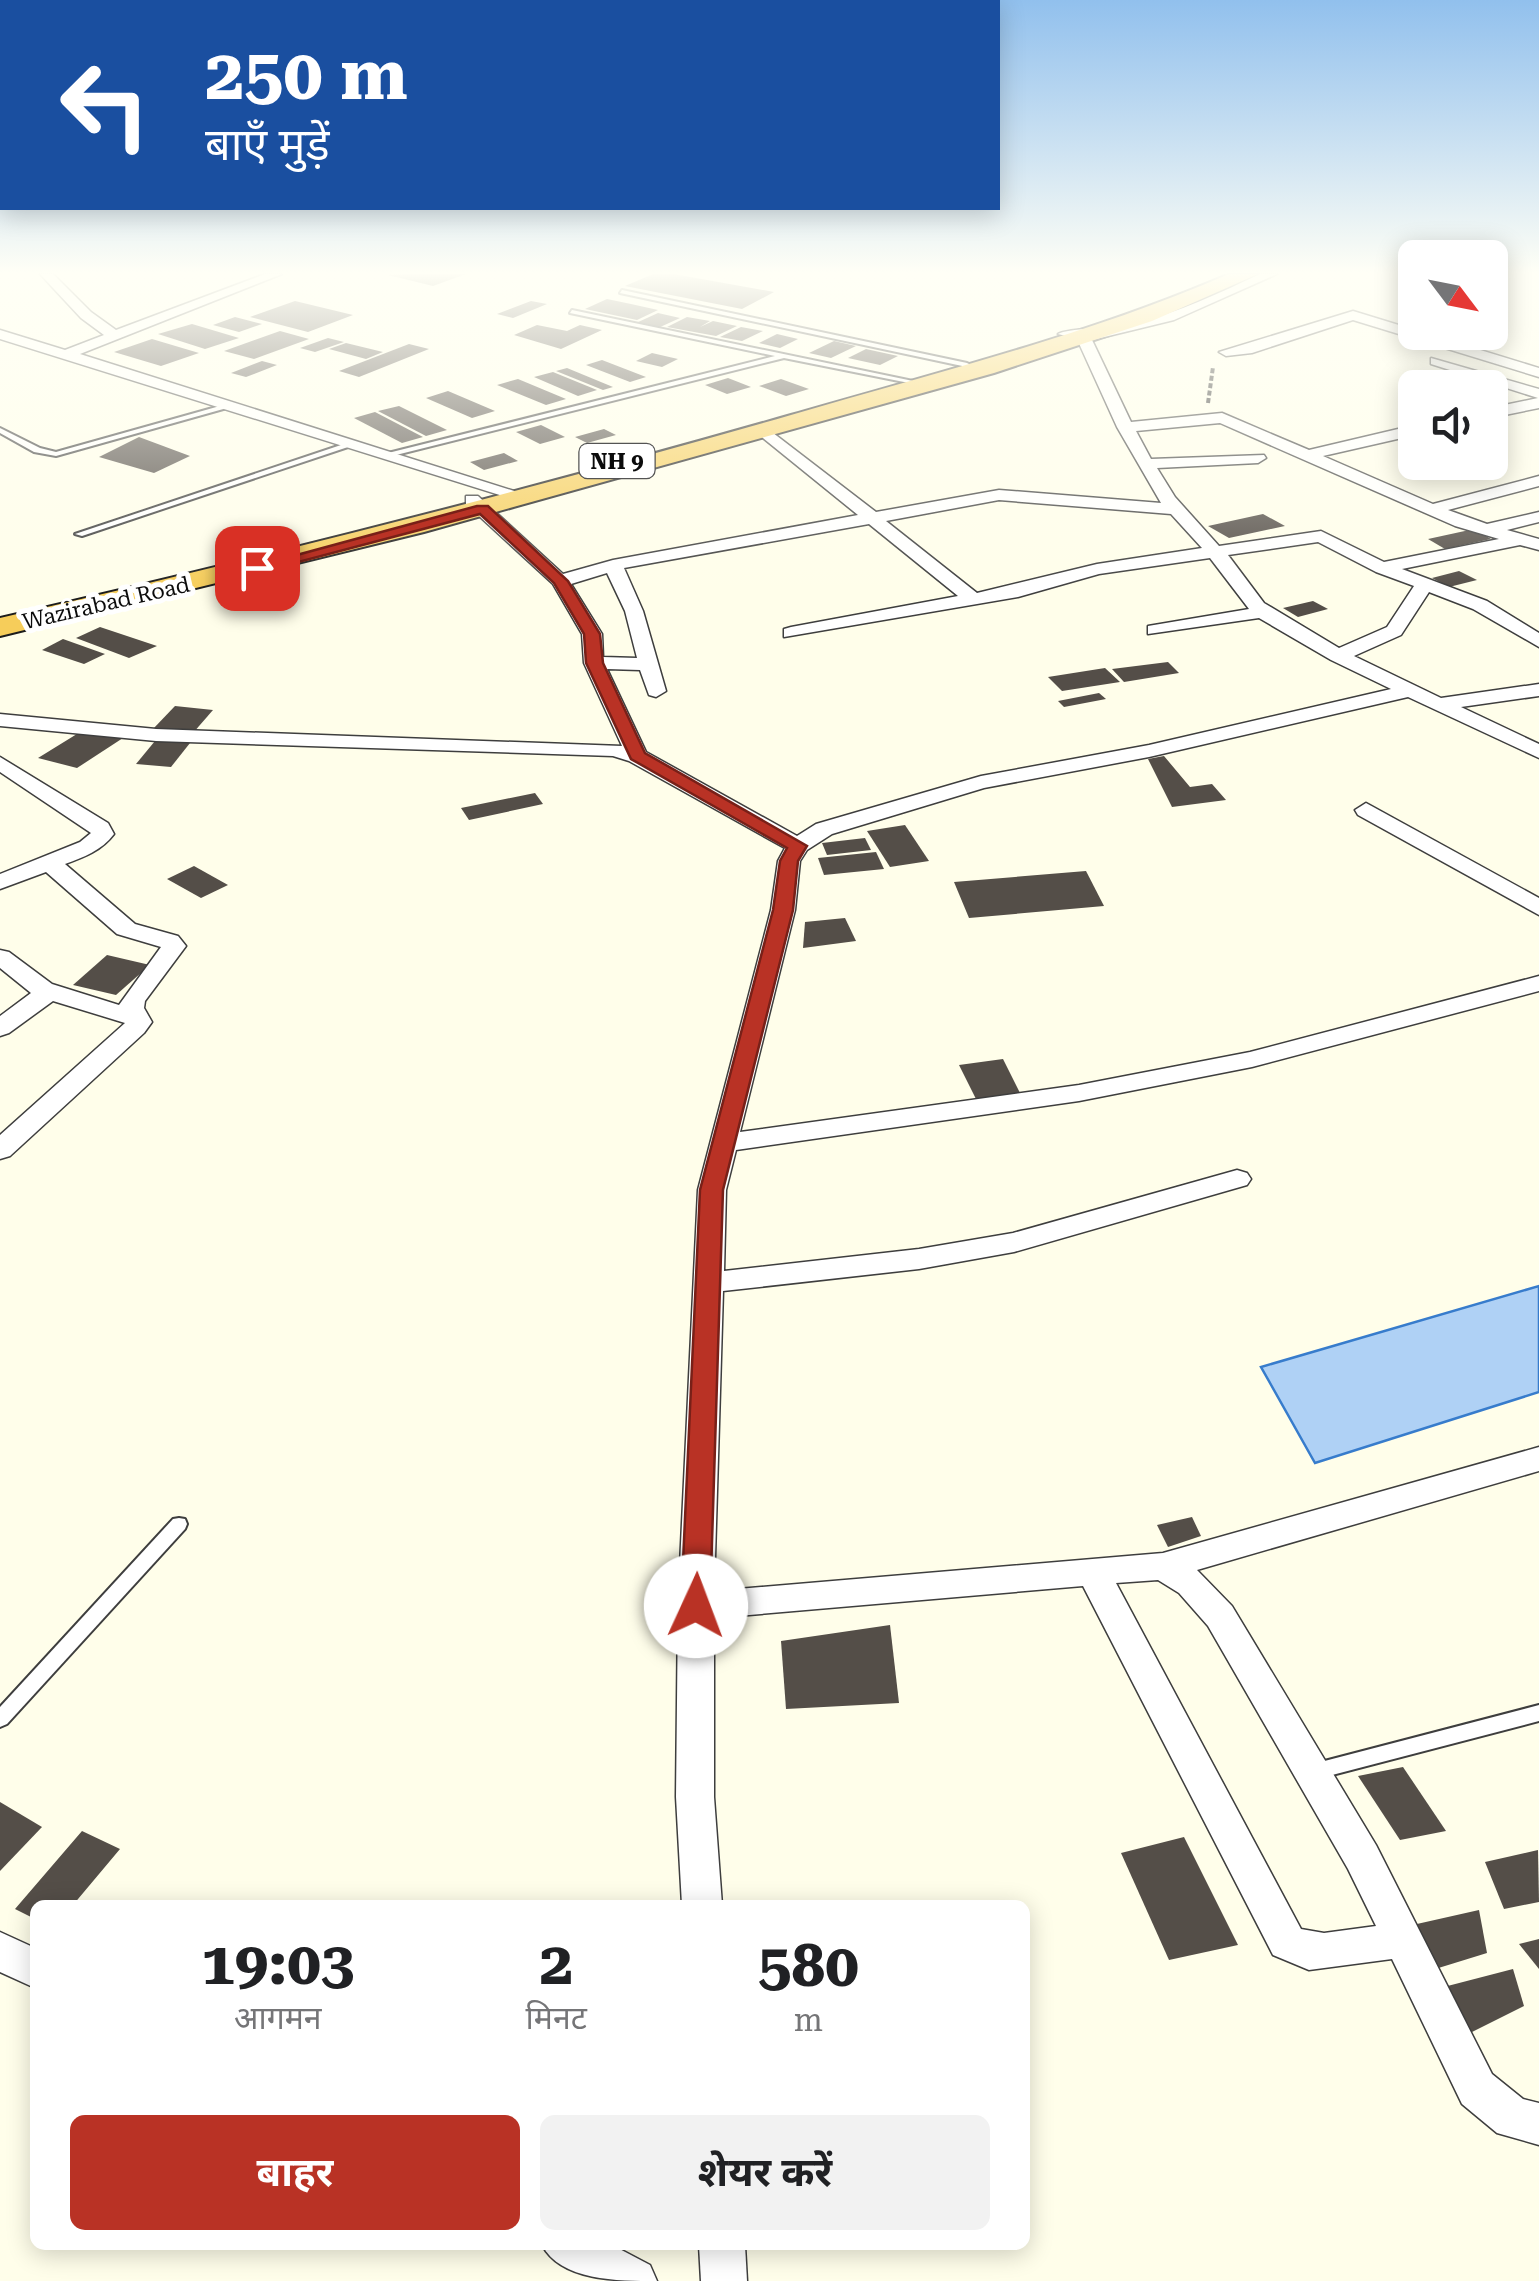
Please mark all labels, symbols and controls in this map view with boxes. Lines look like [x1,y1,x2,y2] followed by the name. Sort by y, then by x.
[205,34,408,116] text: 250 m
[40,40,170,170] icon: left
[205,118,330,171] text: बाएँ मुड़ें
[1398,240,1508,350] north arrow
[1398,240,1508,480] map controls
[1398,370,1508,480] button: sound
[580,444,654,478] road number: NH 9
[215,526,300,611] pin
[230,541,285,596] icon: arrive
[20,572,192,634] street label: Wazirabad Road
[644,1554,748,1658] position arrow
[201,1928,354,1999] text: 19:03
[539,1928,573,1999] text: 2
[758,1930,859,2001] text: 580
[234,1999,322,2037] text: आगमन
[526,1999,587,2037] text: मिनट
[794,2001,823,2039] text: m
[70,2115,520,2230] button: बाहर
[540,2115,990,2230] button: शेयर करें

